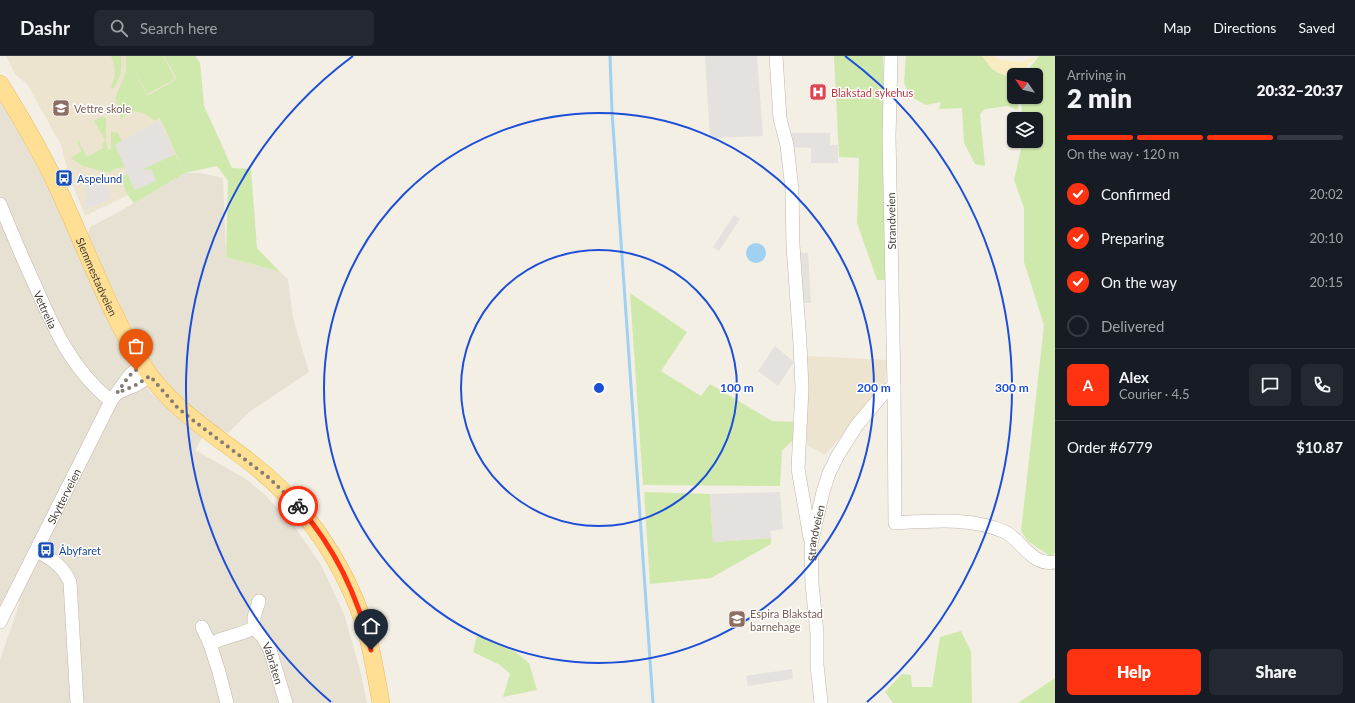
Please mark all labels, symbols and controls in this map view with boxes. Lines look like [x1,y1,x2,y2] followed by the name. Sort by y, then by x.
[94,10,374,46] search box
[20,16,70,39] text: Dashr
[108,17,130,39] icon: search
[140,19,217,37] text: Search here
[1164,19,1191,36] text: Map
[1213,19,1276,36] text: Directions
[1298,19,1335,36] text: Saved
[1067,67,1126,83] text: Arriving in
[1007,68,1043,104] north arrow
[1007,68,1043,148] map controls
[1257,81,1343,99] text: 20:32–20:37
[808,82,828,102] hospital icon: Blakstad sykehus
[1067,82,1132,114] text: 2 min
[831,86,913,99] place label: Blakstad sykehus
[51,98,71,118] school or university icon: Vettre skole
[74,102,131,115] place label: Vettre skole
[1007,112,1043,148] button: layers
[1067,146,1179,162] text: On the way · 120 m
[54,168,74,188] bus stop icon: Aspelund
[77,172,122,185] place label: Aspelund
[1067,183,1089,205] icon: check
[1101,185,1170,203] text: Confirmed
[1310,186,1343,202] text: 20:02
[884,192,898,250] street label: Strandveien
[1067,227,1089,249] icon: check
[1101,229,1164,247] text: Preparing
[1310,230,1343,246] text: 20:10
[74,235,121,318] street label: Slemmestadveien
[1067,271,1089,293] icon: check
[1101,273,1177,291] text: On the way
[1310,274,1343,290] text: 20:15
[32,289,60,331] street label: Vettrelia
[1101,317,1164,335] text: Delivered
[119,329,153,370] pin
[125,335,147,357] icon: bag
[1249,364,1291,406] button: chat
[1301,364,1343,406] button: phone
[1119,368,1149,386] text: Alex
[1083,376,1093,394] text: A
[720,380,754,395] text: 100 m
[857,380,891,395] text: 200 m
[995,380,1029,395] text: 300 m
[592,381,606,395] centre of rings
[1119,386,1190,402] text: Courier · 4.5
[1067,438,1153,456] text: Order #6779
[1296,438,1343,456] text: $10.87
[44,466,83,526] street label: Skytterveien
[278,486,318,526] courier
[287,495,309,517] icon: bike
[804,503,826,561] street label: Strandveien
[36,540,56,560] bus stop icon: Åbyfaret
[59,544,101,557] place label: Åbyfaret
[750,607,823,633] place label: Espira Blakstad barnehage
[354,609,388,650] pin
[727,609,747,629] school or university icon: Espira Blakstad barnehage
[360,615,382,637] icon: home
[260,640,286,686] street label: Vabråten
[1067,649,1201,695] button: Help
[1209,649,1343,695] button: Share

